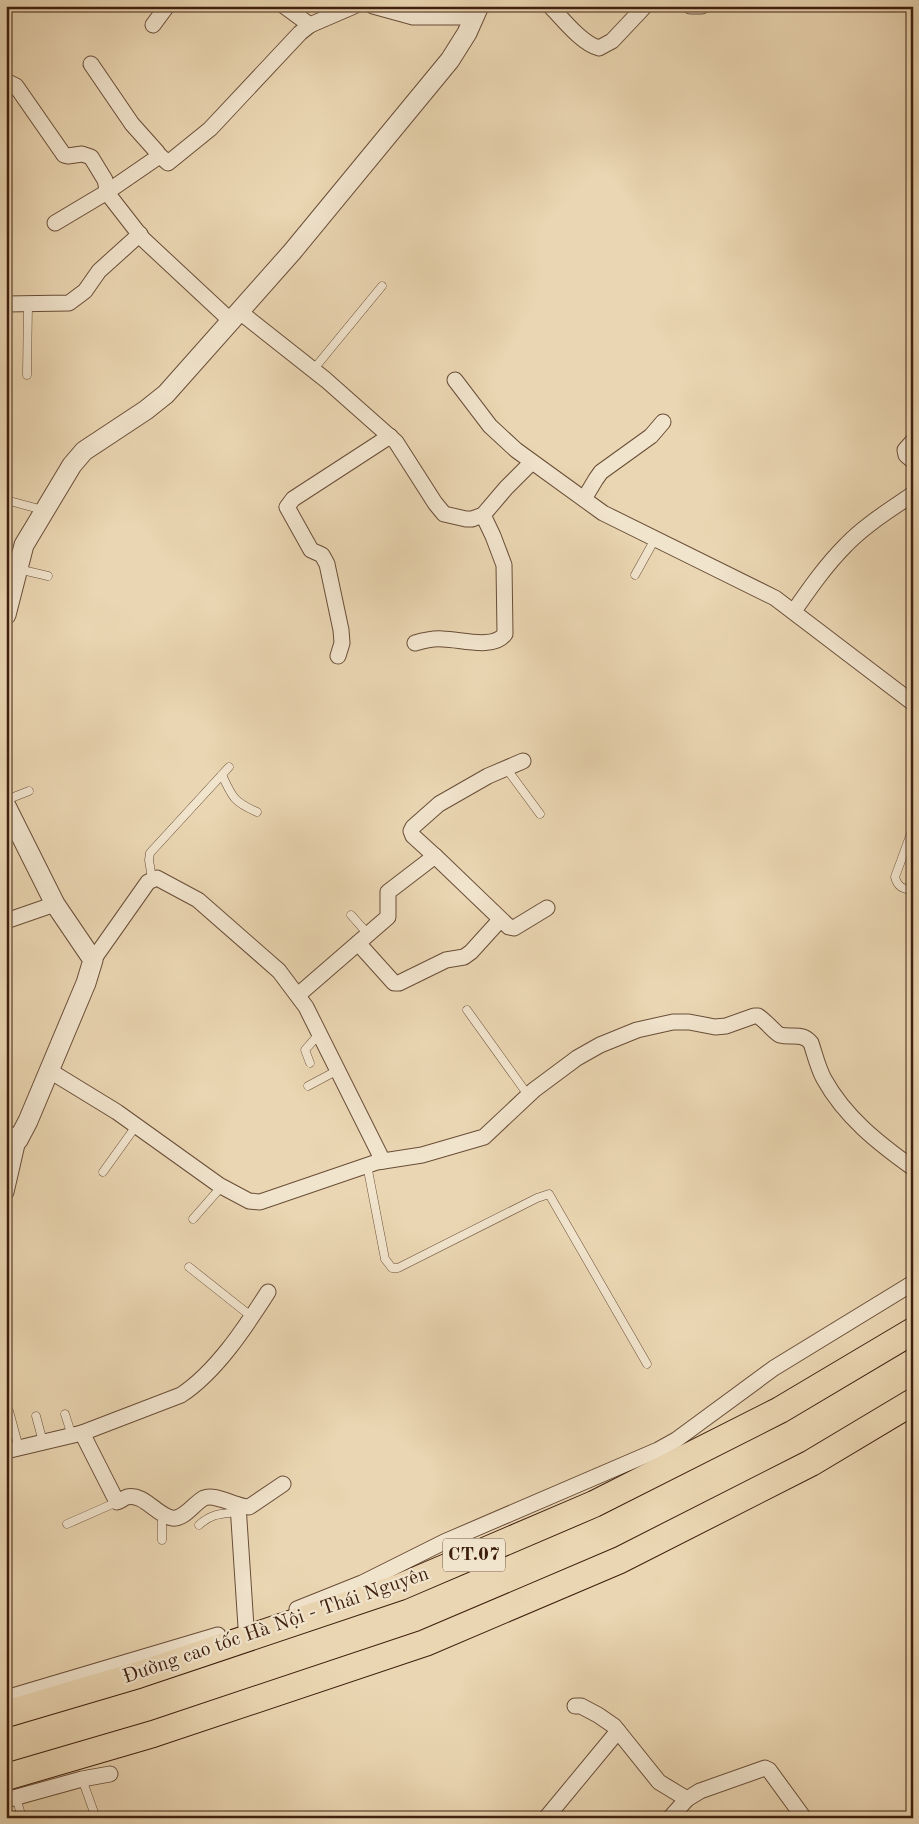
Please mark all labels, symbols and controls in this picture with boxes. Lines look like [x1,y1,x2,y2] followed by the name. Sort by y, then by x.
[443,1538,505,1572] road number: CT.07
[120,1564,432,1688] street label: Đường cao tốc Hà Nội - Thái Nguyên

